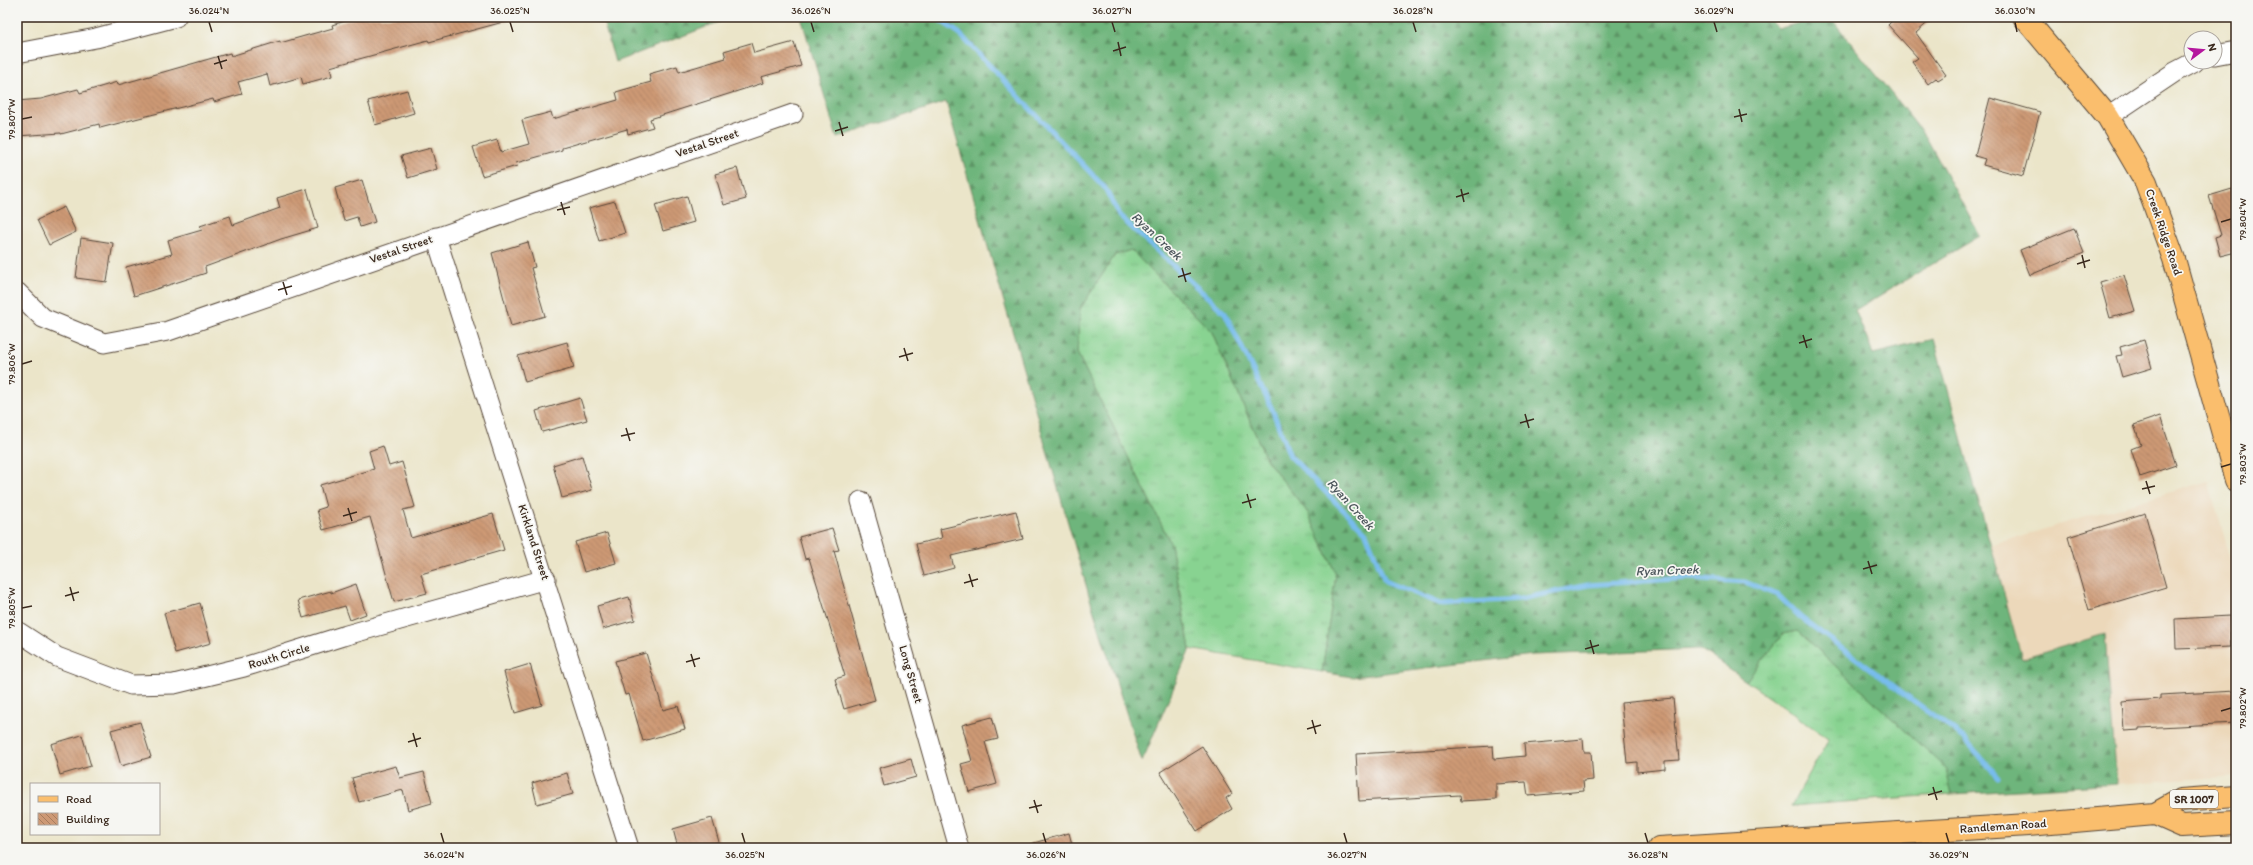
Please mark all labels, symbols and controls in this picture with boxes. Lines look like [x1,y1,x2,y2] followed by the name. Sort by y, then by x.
[189,4,229,17] text: 36.024°N
[490,4,530,17] text: 36.025°N
[791,4,831,17] text: 36.026°N
[1092,4,1132,17] text: 36.027°N
[1393,4,1433,17] text: 36.028°N
[1694,4,1734,17] text: 36.029°N
[1995,4,2036,17] text: 36.030°N
[2183,30,2223,70] north arrow
[2205,42,2219,53] text: N
[5,98,18,139] text: 79.807°W
[674,125,741,160] street label: Vestal Street
[2143,187,2186,278] street label: Creek Ridge Road
[2236,198,2249,240] text: 79.804°W
[1129,209,1186,264] water label: Ryan Creek
[368,231,435,266] street label: Vestal Street
[5,343,18,385] text: 79.806°W
[2236,443,2249,485] text: 79.803°W
[1324,476,1379,533] water label: Ryan Creek
[515,502,553,582] street label: Kirkland Street
[1635,561,1700,579] water label: Ryan Creek
[5,587,18,629] text: 79.805°W
[247,640,312,672] street label: Routh Circle
[896,643,926,705] street label: Long Street
[2236,687,2249,729] text: 79.802°W
[30,783,160,835] legend
[2170,790,2218,808] road number: SR 1007
[66,792,92,806] text: Road
[66,812,110,826] text: Building
[1959,816,2047,836] street label: Randleman Road
[424,848,464,861] text: 36.024°N
[725,848,765,861] text: 36.025°N
[1026,848,1066,861] text: 36.026°N
[1327,848,1367,861] text: 36.027°N
[1628,848,1668,861] text: 36.028°N
[1929,848,1969,861] text: 36.029°N

